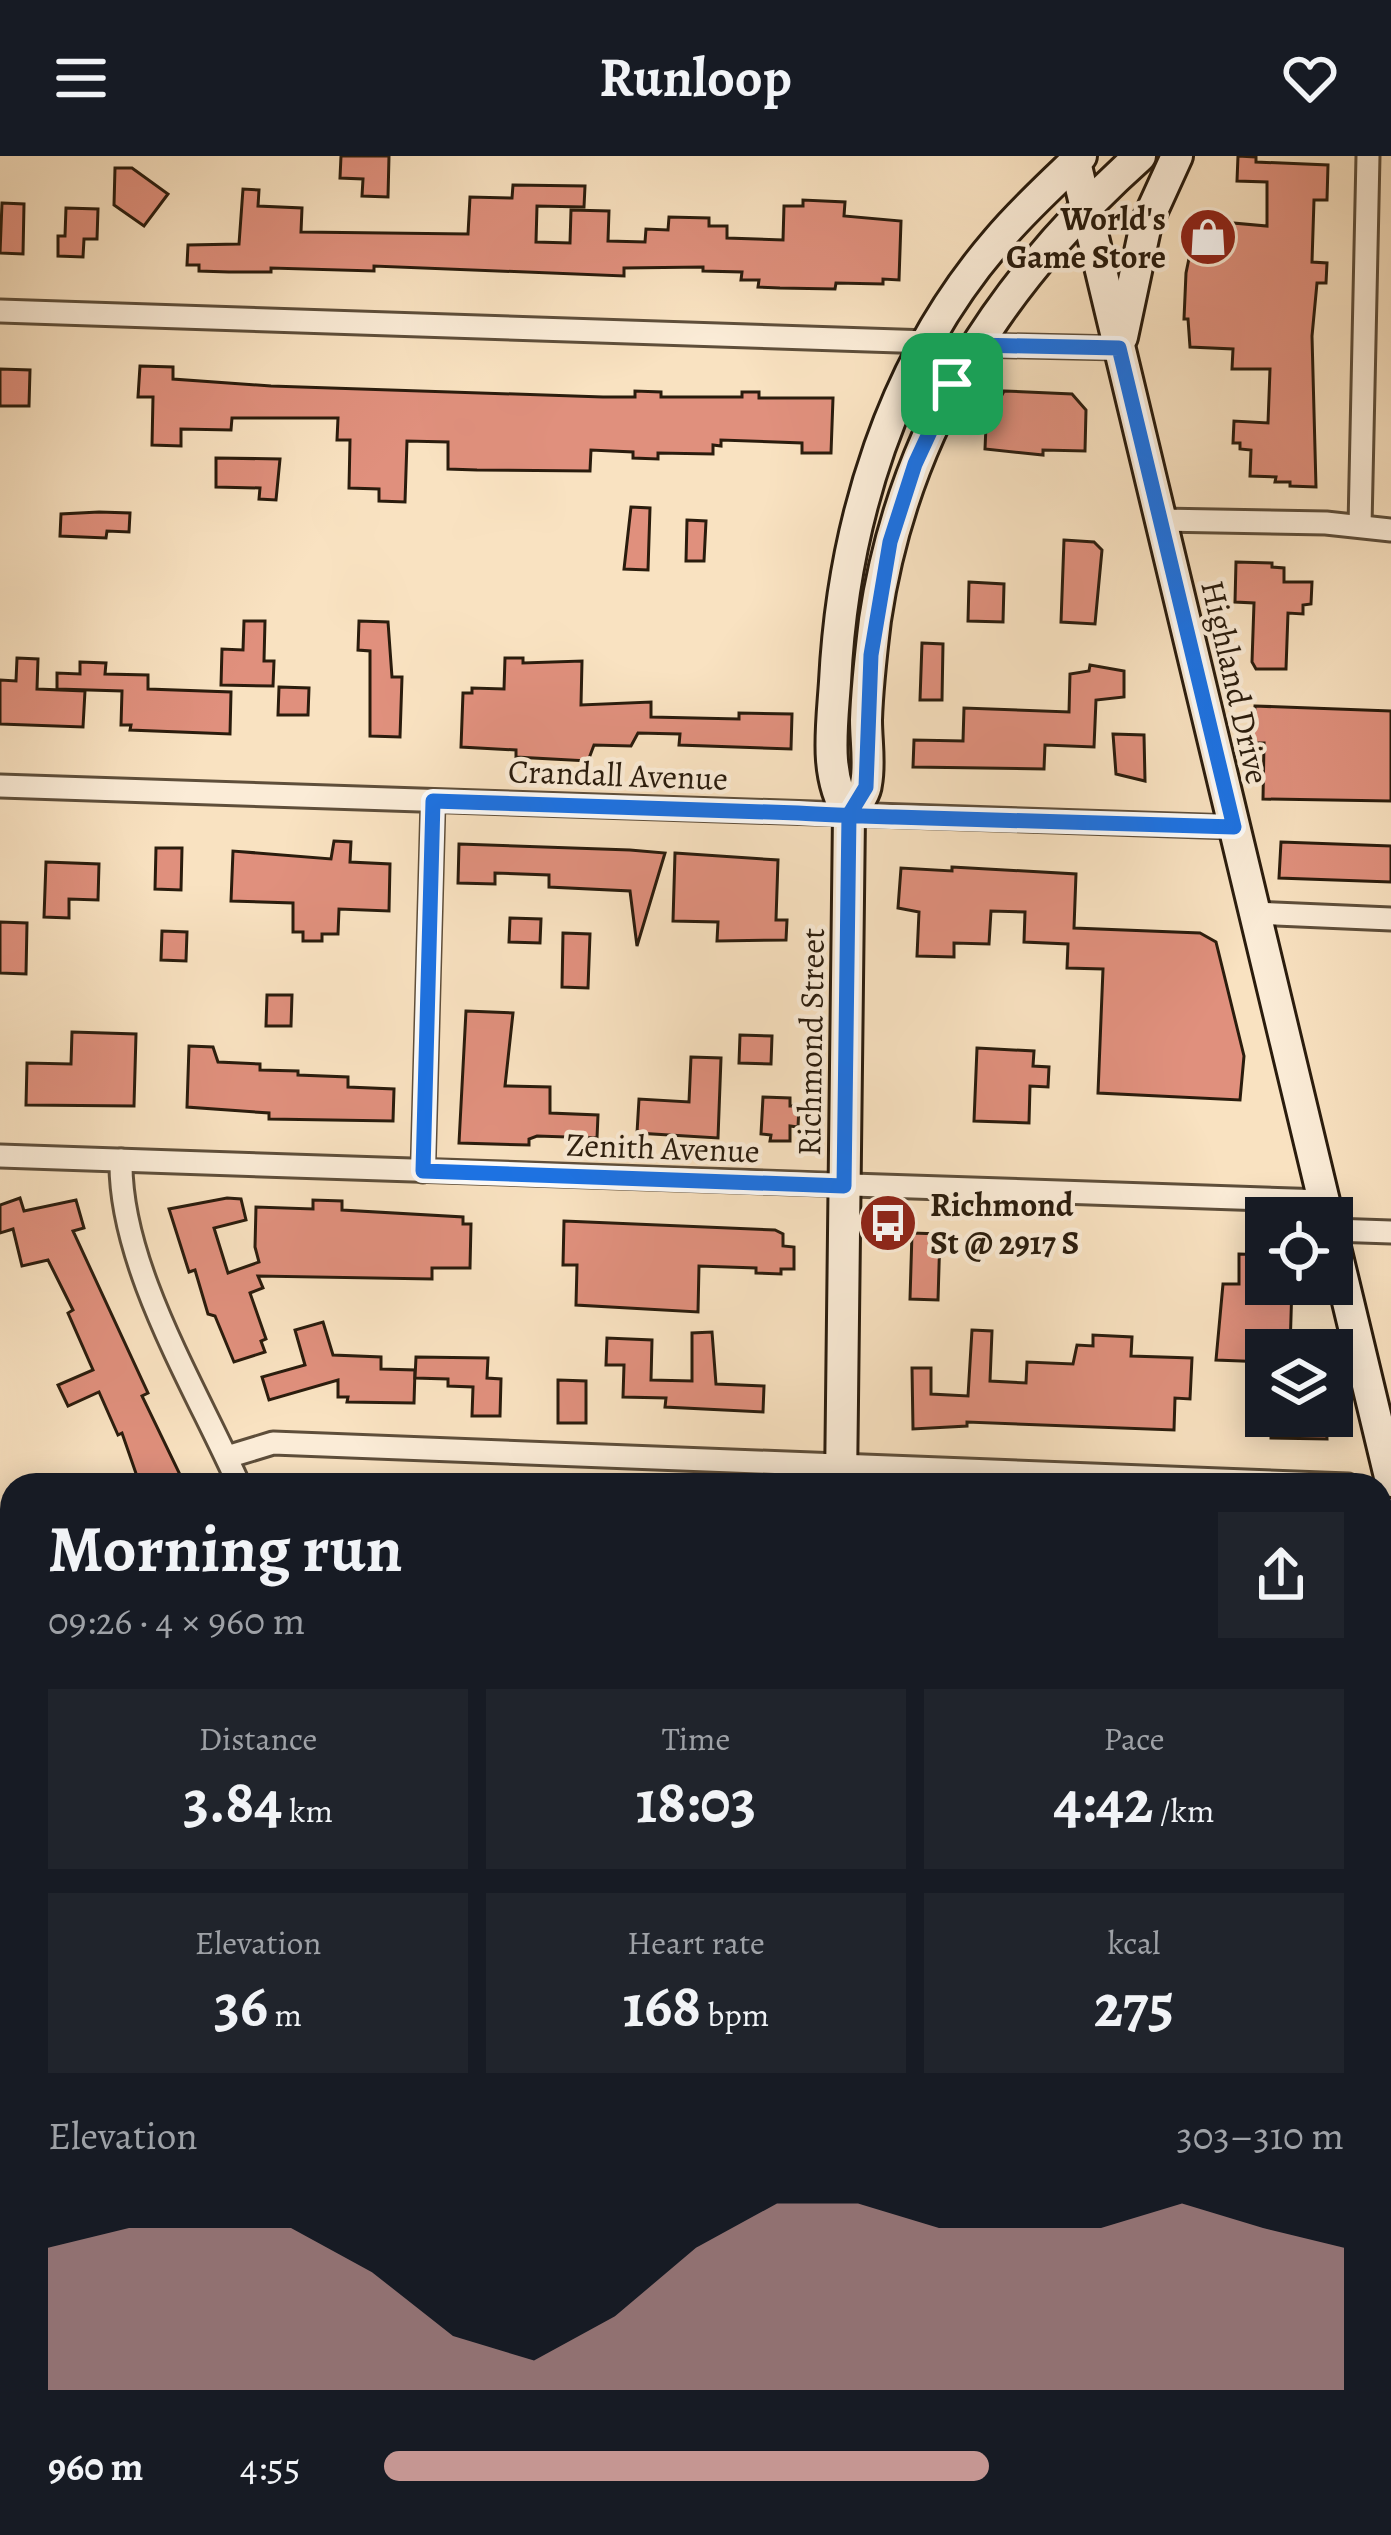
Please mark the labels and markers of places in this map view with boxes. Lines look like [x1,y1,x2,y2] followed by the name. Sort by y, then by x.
[1006,196,1166,279] place label: World's Game Store
[1177,206,1239,268] shop icon: World's Game Store
[901,333,1003,435] pin
[930,1182,1079,1265] place label: Richmond St @ 2917 S
[857,1192,919,1254] bus stop icon: Richmond St @ 2917 S

